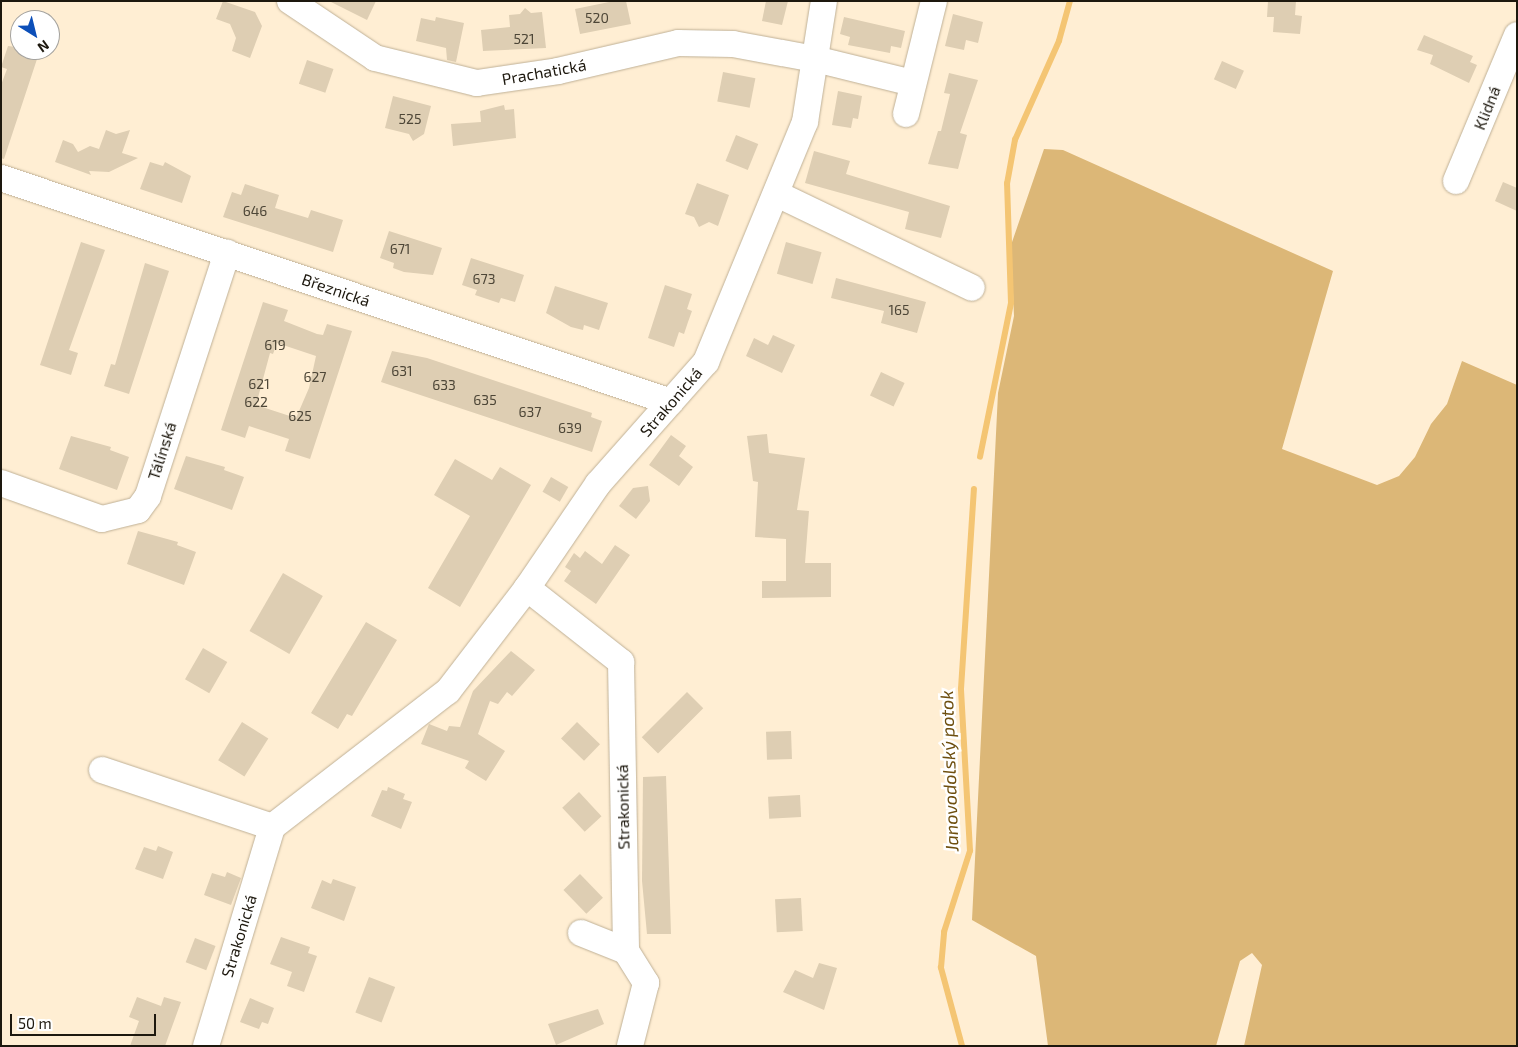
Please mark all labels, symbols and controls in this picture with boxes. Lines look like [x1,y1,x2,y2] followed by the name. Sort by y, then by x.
[10,10,60,60] north arrow
[585,10,609,26] house number: 520
[514,31,534,47] house number: 521
[34,37,53,57] text: N
[500,55,588,89] street label: Prachatická
[1470,83,1504,133] street label: Klidná
[399,111,421,127] house number: 525
[243,203,267,219] house number: 646
[390,241,410,257] house number: 671
[299,269,373,311] street label: Březnická
[473,271,495,287] house number: 673
[888,302,910,318] house number: 165
[264,337,286,353] house number: 619
[391,363,413,379] house number: 631
[636,364,706,440] street label: Strakonická
[303,369,327,385] house number: 627
[248,376,270,392] house number: 621
[432,377,456,393] house number: 633
[473,392,497,408] house number: 635
[244,394,268,410] house number: 622
[519,404,541,420] house number: 637
[288,408,312,424] house number: 625
[144,420,180,482] street label: Tálínská
[558,420,582,436] house number: 639
[935,690,963,852] water label: Janovodolský potok
[613,764,633,850] street label: Strakonická
[217,892,261,980] street label: Strakonická
[12,1004,159,1036] scale bar
[18,1014,52,1032] text: 50 m

